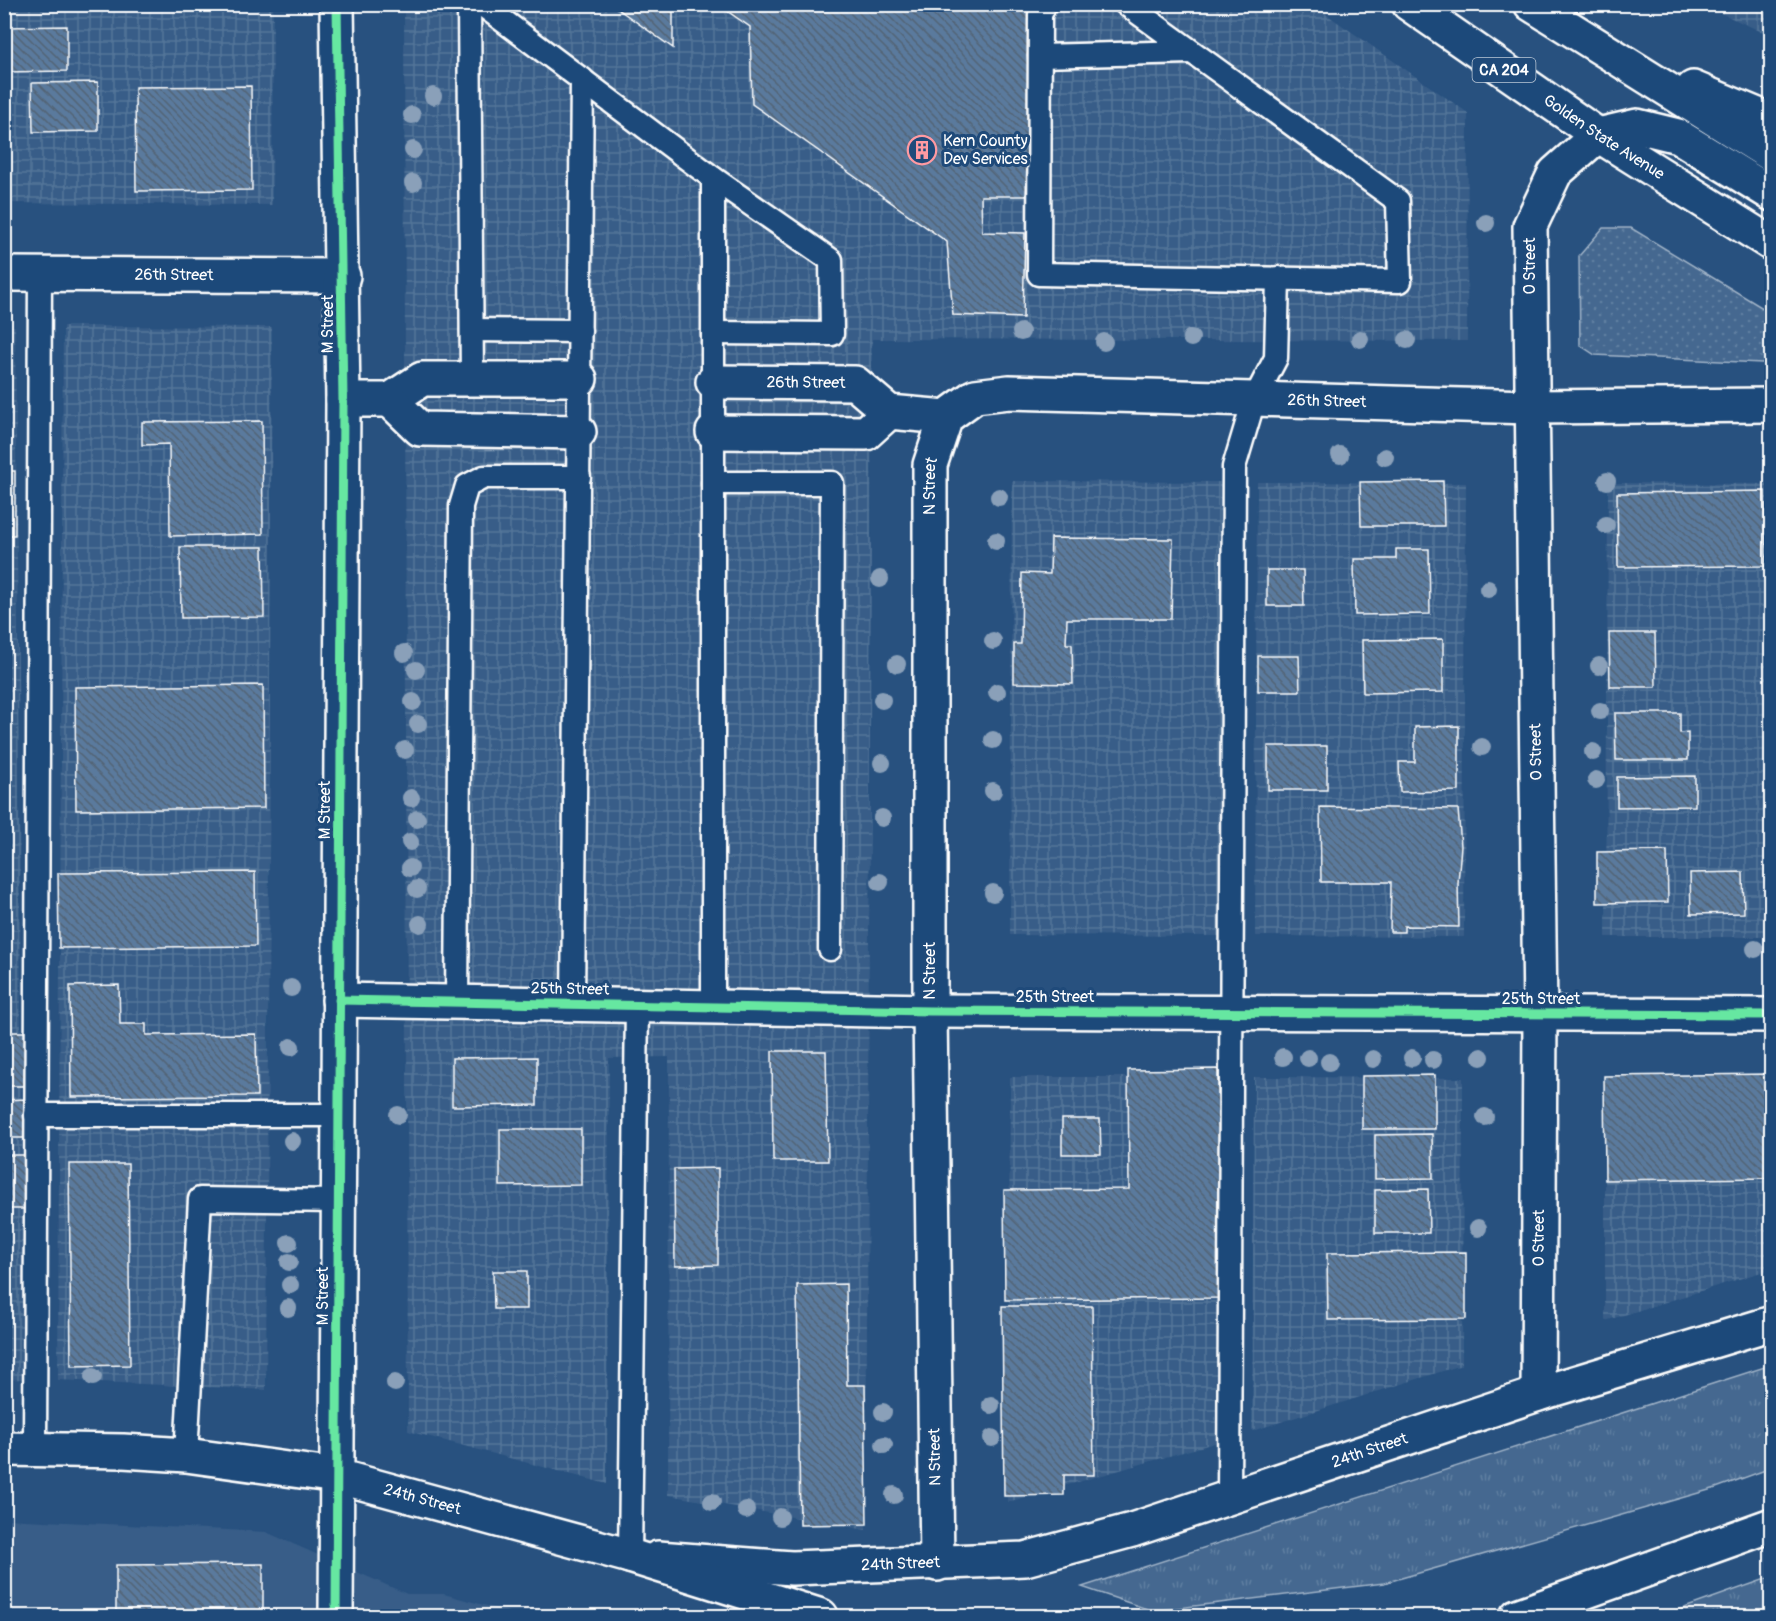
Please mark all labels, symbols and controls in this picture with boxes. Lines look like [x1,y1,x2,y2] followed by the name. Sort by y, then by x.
[1472,58,1536,82] road number: CA 204
[1539,90,1668,184] street label: Golden State Avenue
[943,131,1028,169] place label: Kern County Dev Services
[906,134,938,166] building icon: Kern County Dev Services
[1520,237,1540,295] street label: O Street
[134,265,214,285] street label: 26th Street
[318,294,338,353] street label: M Street
[766,372,846,393] street label: 26th Street
[1287,390,1367,412] street label: 26th Street
[920,454,942,515] street label: N Street
[1525,723,1546,781] street label: O Street
[315,780,335,839] street label: M Street
[920,942,940,1000] street label: N Street
[531,978,610,1000] street label: 25th Street
[1016,987,1095,1007] street label: 25th Street
[1502,989,1581,1009] street label: 25th Street
[1529,1209,1549,1267] street label: O Street
[313,1266,333,1325] street label: M Street
[924,1427,946,1486] street label: N Street
[1329,1428,1411,1472] street label: 24th Street
[381,1479,464,1519] street label: 24th Street
[861,1552,941,1575] street label: 24th Street

